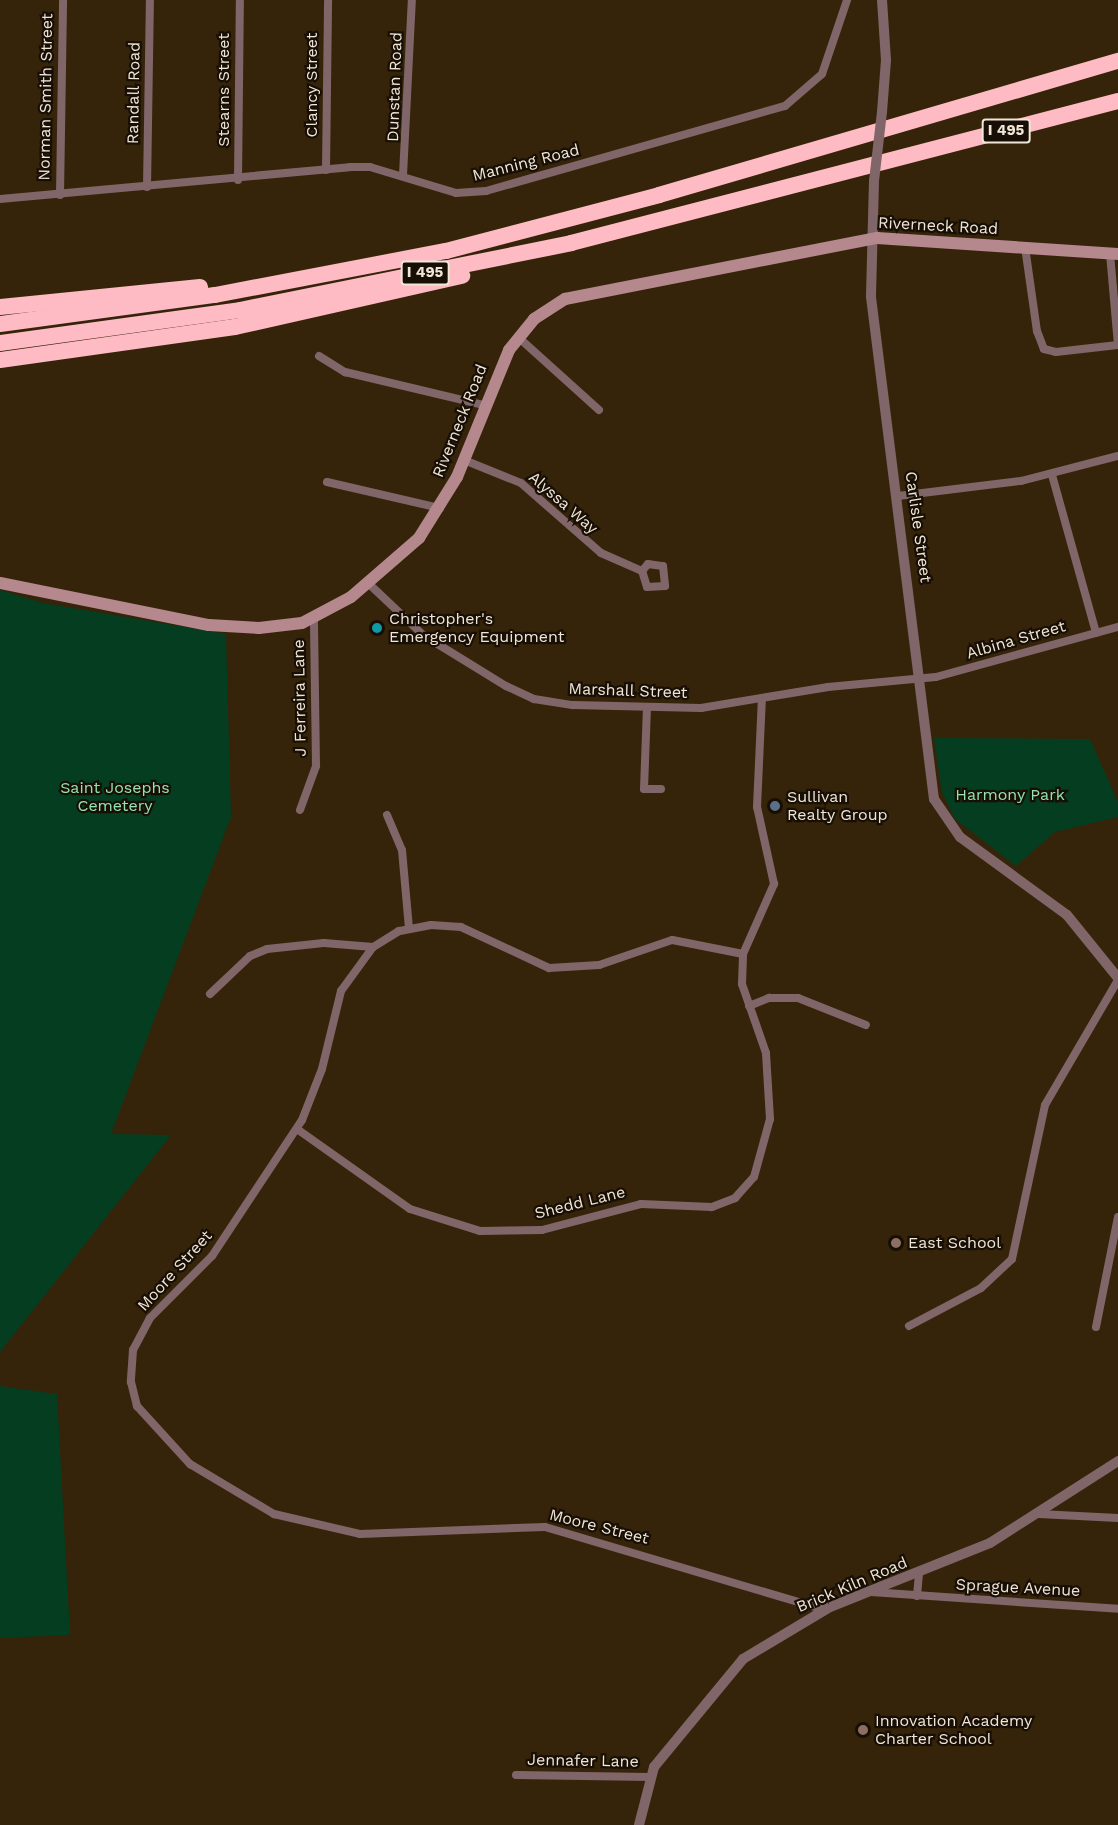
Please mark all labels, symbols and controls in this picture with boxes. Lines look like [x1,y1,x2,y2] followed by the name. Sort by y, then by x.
[35,13,57,181] street label: Norman Smith Street
[302,32,322,138] street label: Clancy Street
[383,32,407,142] street label: Dunstan Road
[214,33,234,147] street label: Stearns Street
[124,41,144,145] street label: Randall Road
[980,119,1032,143] road number: I 495
[470,140,582,186] street label: Manning Road
[877,213,999,239] street label: Riverneck Road
[400,261,450,285] road number: I 495
[429,362,491,480] street label: Riverneck Road
[524,468,602,538] street label: Alyssa Way
[901,470,935,584] street label: Carlisle Street
[389,609,565,647] place label: Christopher's Emergency Equipment
[964,617,1068,663] street label: Albina Street
[370,621,384,635] marker: Christopher's Emergency Equipment
[289,639,311,757] street label: J Ferreira Lane
[568,679,688,703] street label: Marshall Street
[60,778,170,816] park label: Saint Josephs Cemetery
[955,785,1065,805] park label: Harmony Park
[787,787,888,825] place label: Sullivan Realty Group
[768,799,782,813] marker: Sullivan Realty Group
[533,1182,627,1224] street label: Shedd Lane
[134,1227,216,1315] street label: Moore Street
[908,1233,1001,1253] place label: East School
[889,1236,903,1250] marker: East School
[547,1505,651,1549] street label: Moore Street
[794,1553,910,1617] street label: Brick Kiln Road
[955,1575,1081,1601] street label: Sprague Avenue
[875,1711,1033,1749] place label: Innovation Academy Charter School
[856,1723,870,1737] marker: Innovation Academy Charter School
[527,1750,639,1772] street label: Jennafer Lane

